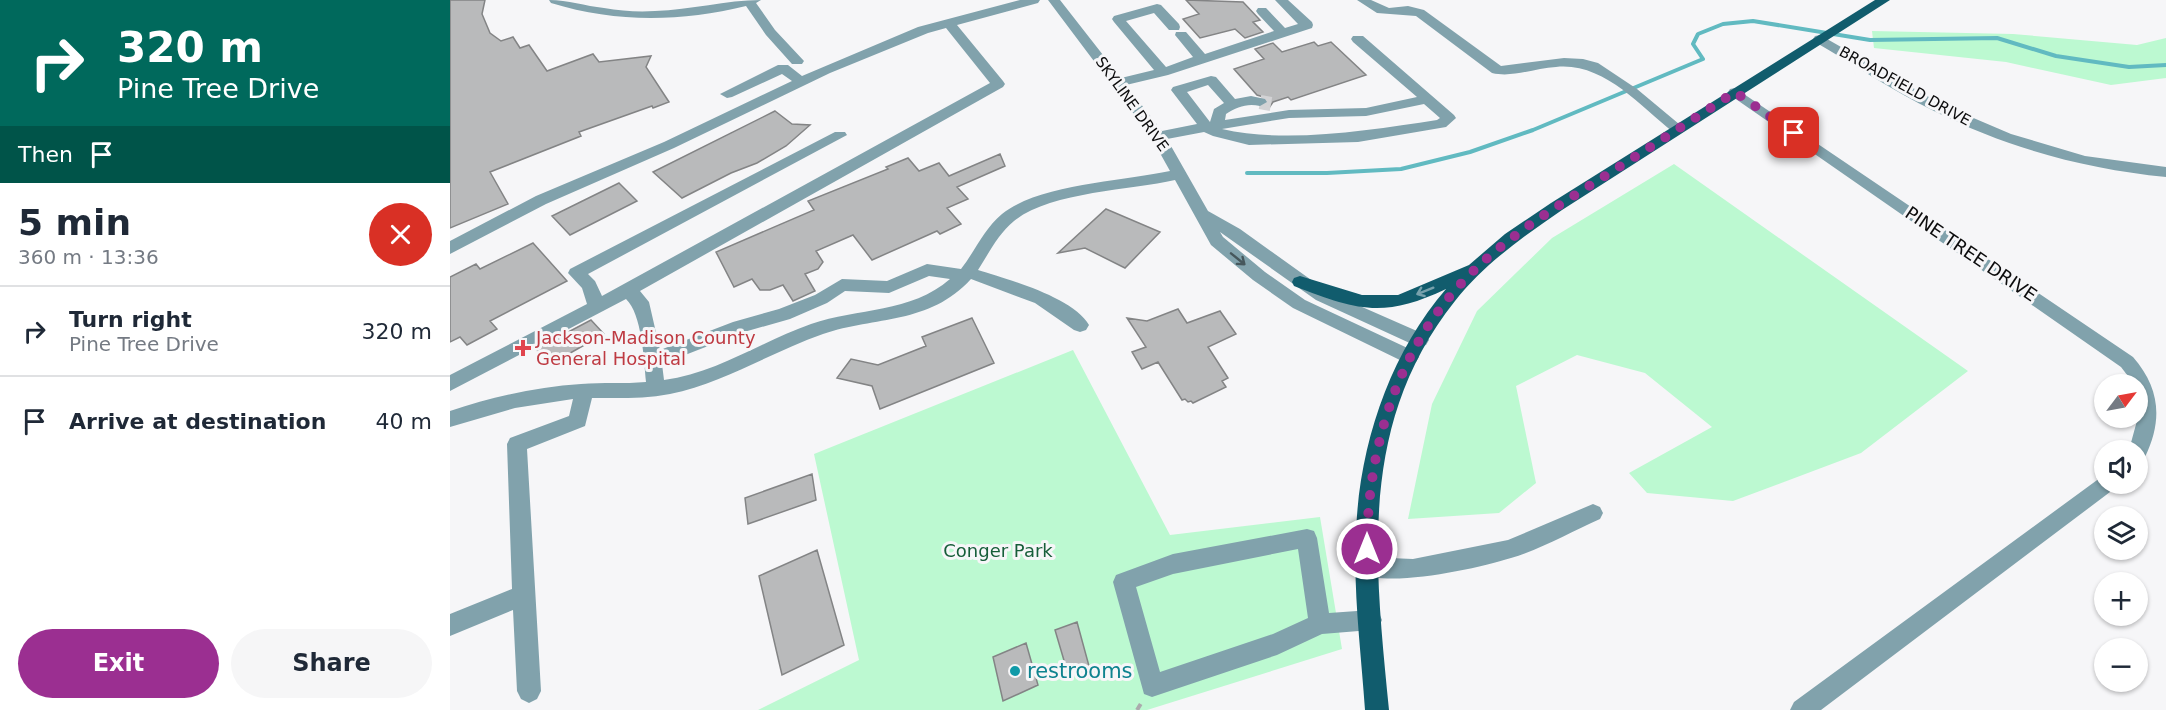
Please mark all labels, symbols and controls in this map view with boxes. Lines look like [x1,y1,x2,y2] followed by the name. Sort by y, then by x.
[117,23,263,72] text: 320 m
[18,24,96,102] icon: right
[1836,42,1974,130] street label: BROADFIELD DRIVE
[1092,53,1172,155] street label: SKYLINE DRIVE
[117,73,319,104] text: Pine Tree Drive
[1768,107,1819,158] pin
[1777,116,1810,149] icon: arrive
[85,138,118,171] icon: arrive
[18,142,73,167] text: Then
[18,202,131,243] text: 5 min
[1902,202,2041,305] street label: PINE TREE DRIVE
[369,203,432,266] button: close
[18,245,159,269] text: 360 m · 13:36
[1230,252,1246,265] one-way arrow
[1416,286,1435,297] one-way arrow
[69,307,192,332] text: Turn right
[18,315,51,348] icon: right
[362,319,432,344] text: 320 m
[535,327,756,369] place label: Jackson-Madison County General Hospital
[69,332,219,356] text: Pine Tree Drive
[514,339,532,357] marker: Jackson-Madison County General Hospital
[2094,374,2148,428] north arrow
[2094,374,2148,692] map controls
[18,405,51,438] icon: arrive
[69,409,326,434] text: Arrive at destination
[376,409,432,434] text: 40 m
[2094,440,2148,494] button: sound
[2094,506,2148,560] button: layers
[1335,517,1399,581] position arrow
[943,540,1053,561] park label: Conger Park
[2094,572,2148,626] button: +
[18,629,219,698] button: Exit
[231,629,432,698] button: Share
[2094,638,2148,692] button: −
[1027,659,1133,683] place label: restrooms
[1008,664,1022,678] marker: restrooms

